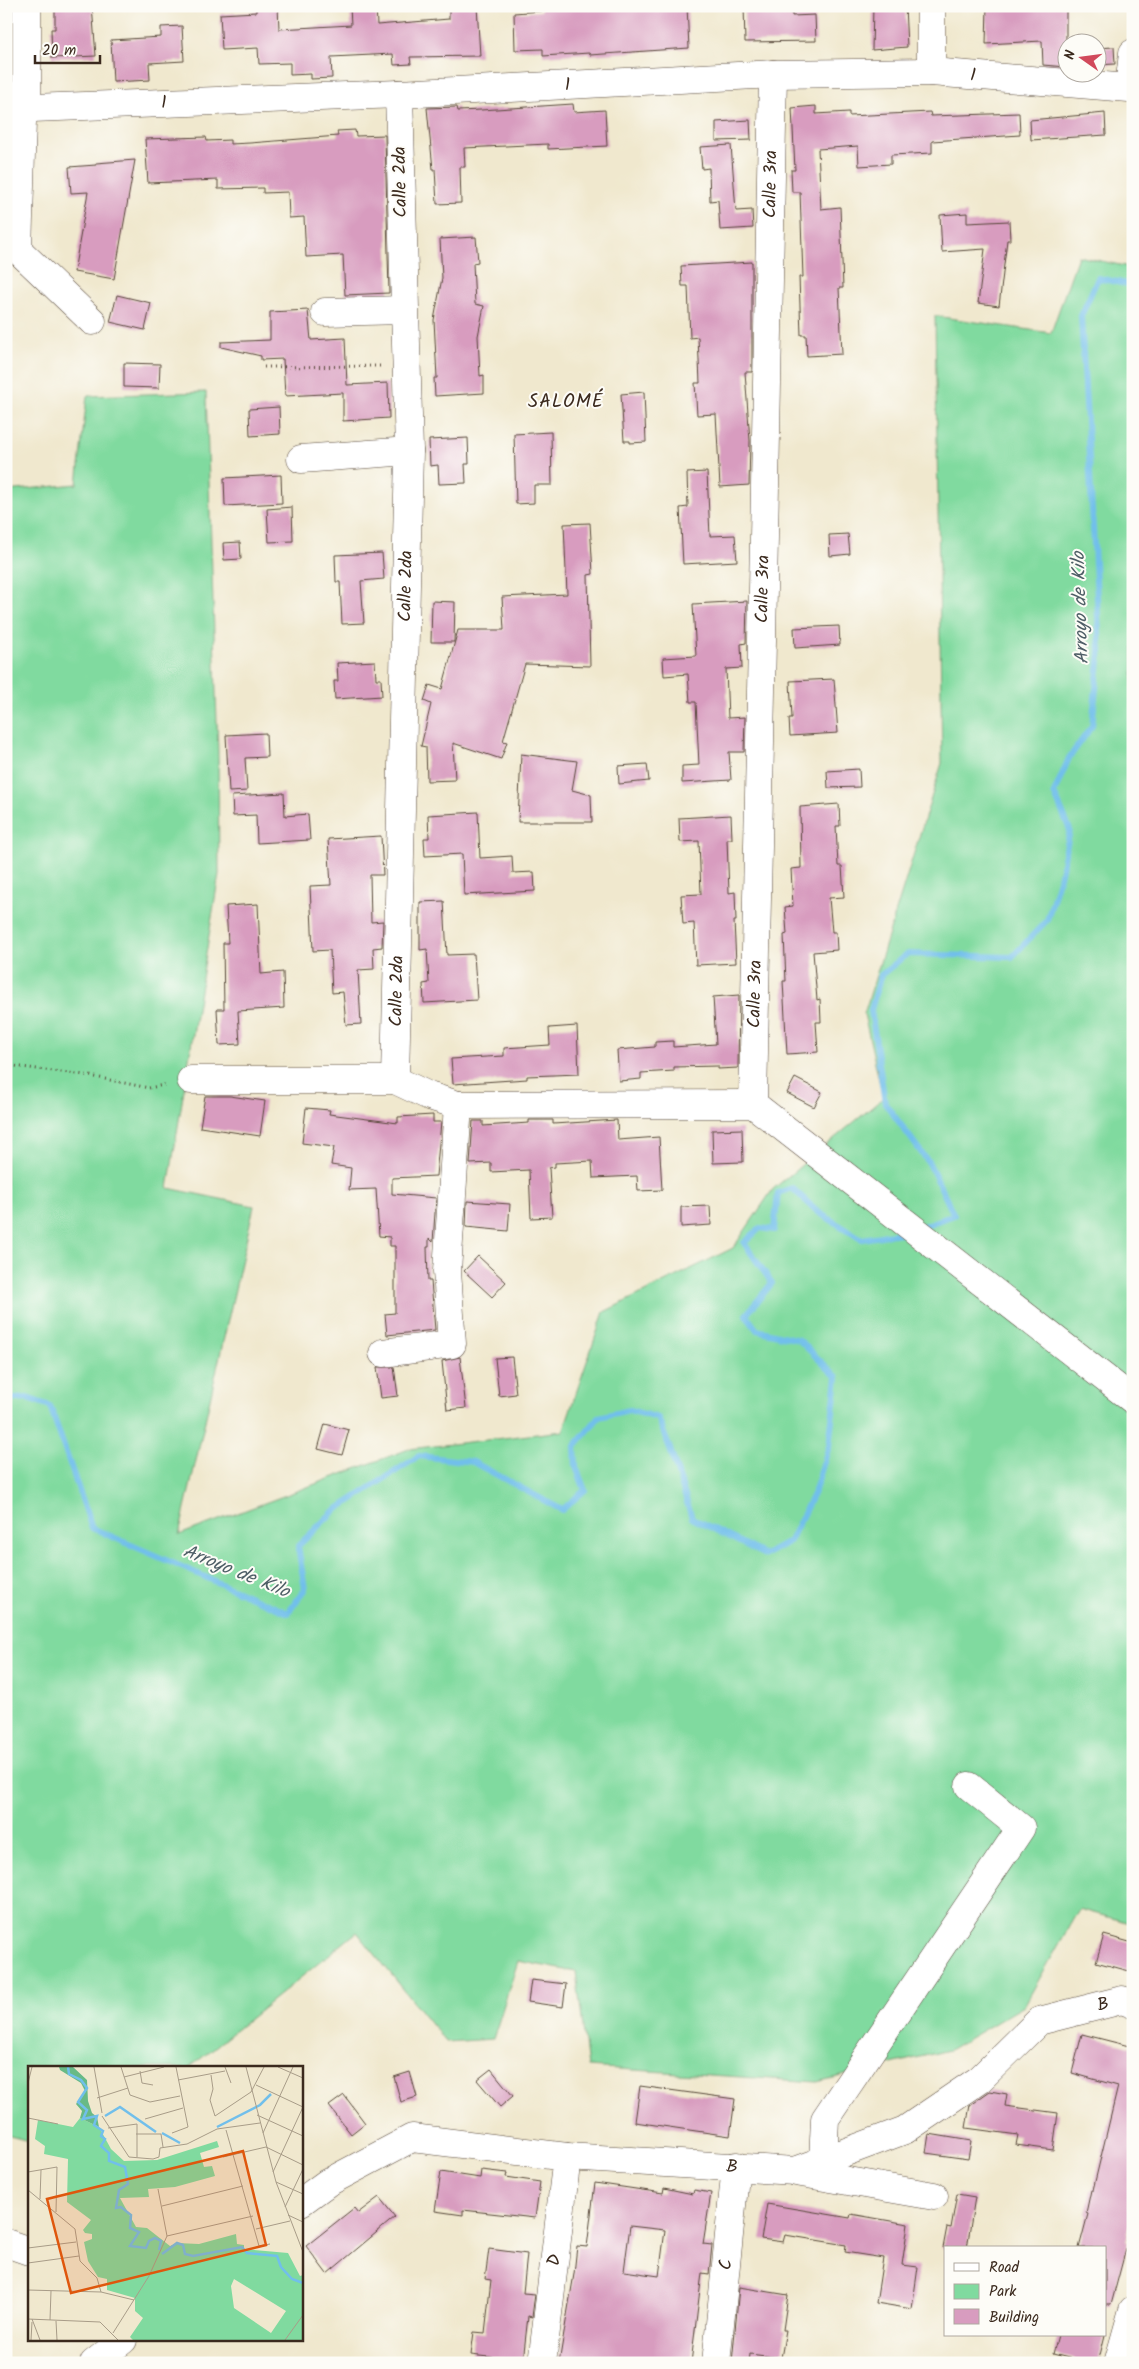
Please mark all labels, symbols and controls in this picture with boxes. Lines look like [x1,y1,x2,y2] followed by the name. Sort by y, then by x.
[35,32,100,64] scale bar
[1056,32,1106,82] north arrow
[42,39,76,63] text: 20 m
[1059,48,1082,62] text: N
[969,61,977,90] street label: 1
[564,70,571,100] street label: 1
[161,88,167,118] street label: 1
[386,146,416,218] street label: Calle 2da
[756,150,786,219] street label: Calle 3ra
[528,387,604,417] district label: SALOMÉ
[391,550,421,622] street label: Calle 2da
[1064,550,1098,665] water label: Arroyo de Kilo
[748,555,778,623] street label: Calle 3ra
[382,955,412,1027] street label: Calle 2da
[740,960,770,1028] street label: Calle 3ra
[178,1537,295,1608] water label: Arroyo de Kilo
[1094,1989,1112,2020] street label: B
[28,2066,302,2342] inset map
[726,2152,739,2182] street label: B
[944,2246,1106,2336] legend
[539,2252,570,2267] street label: D
[989,2256,1020,2280] text: Road
[711,2258,741,2271] street label: C
[989,2280,1017,2304] text: Park
[989,2306,1039,2330] text: Building

